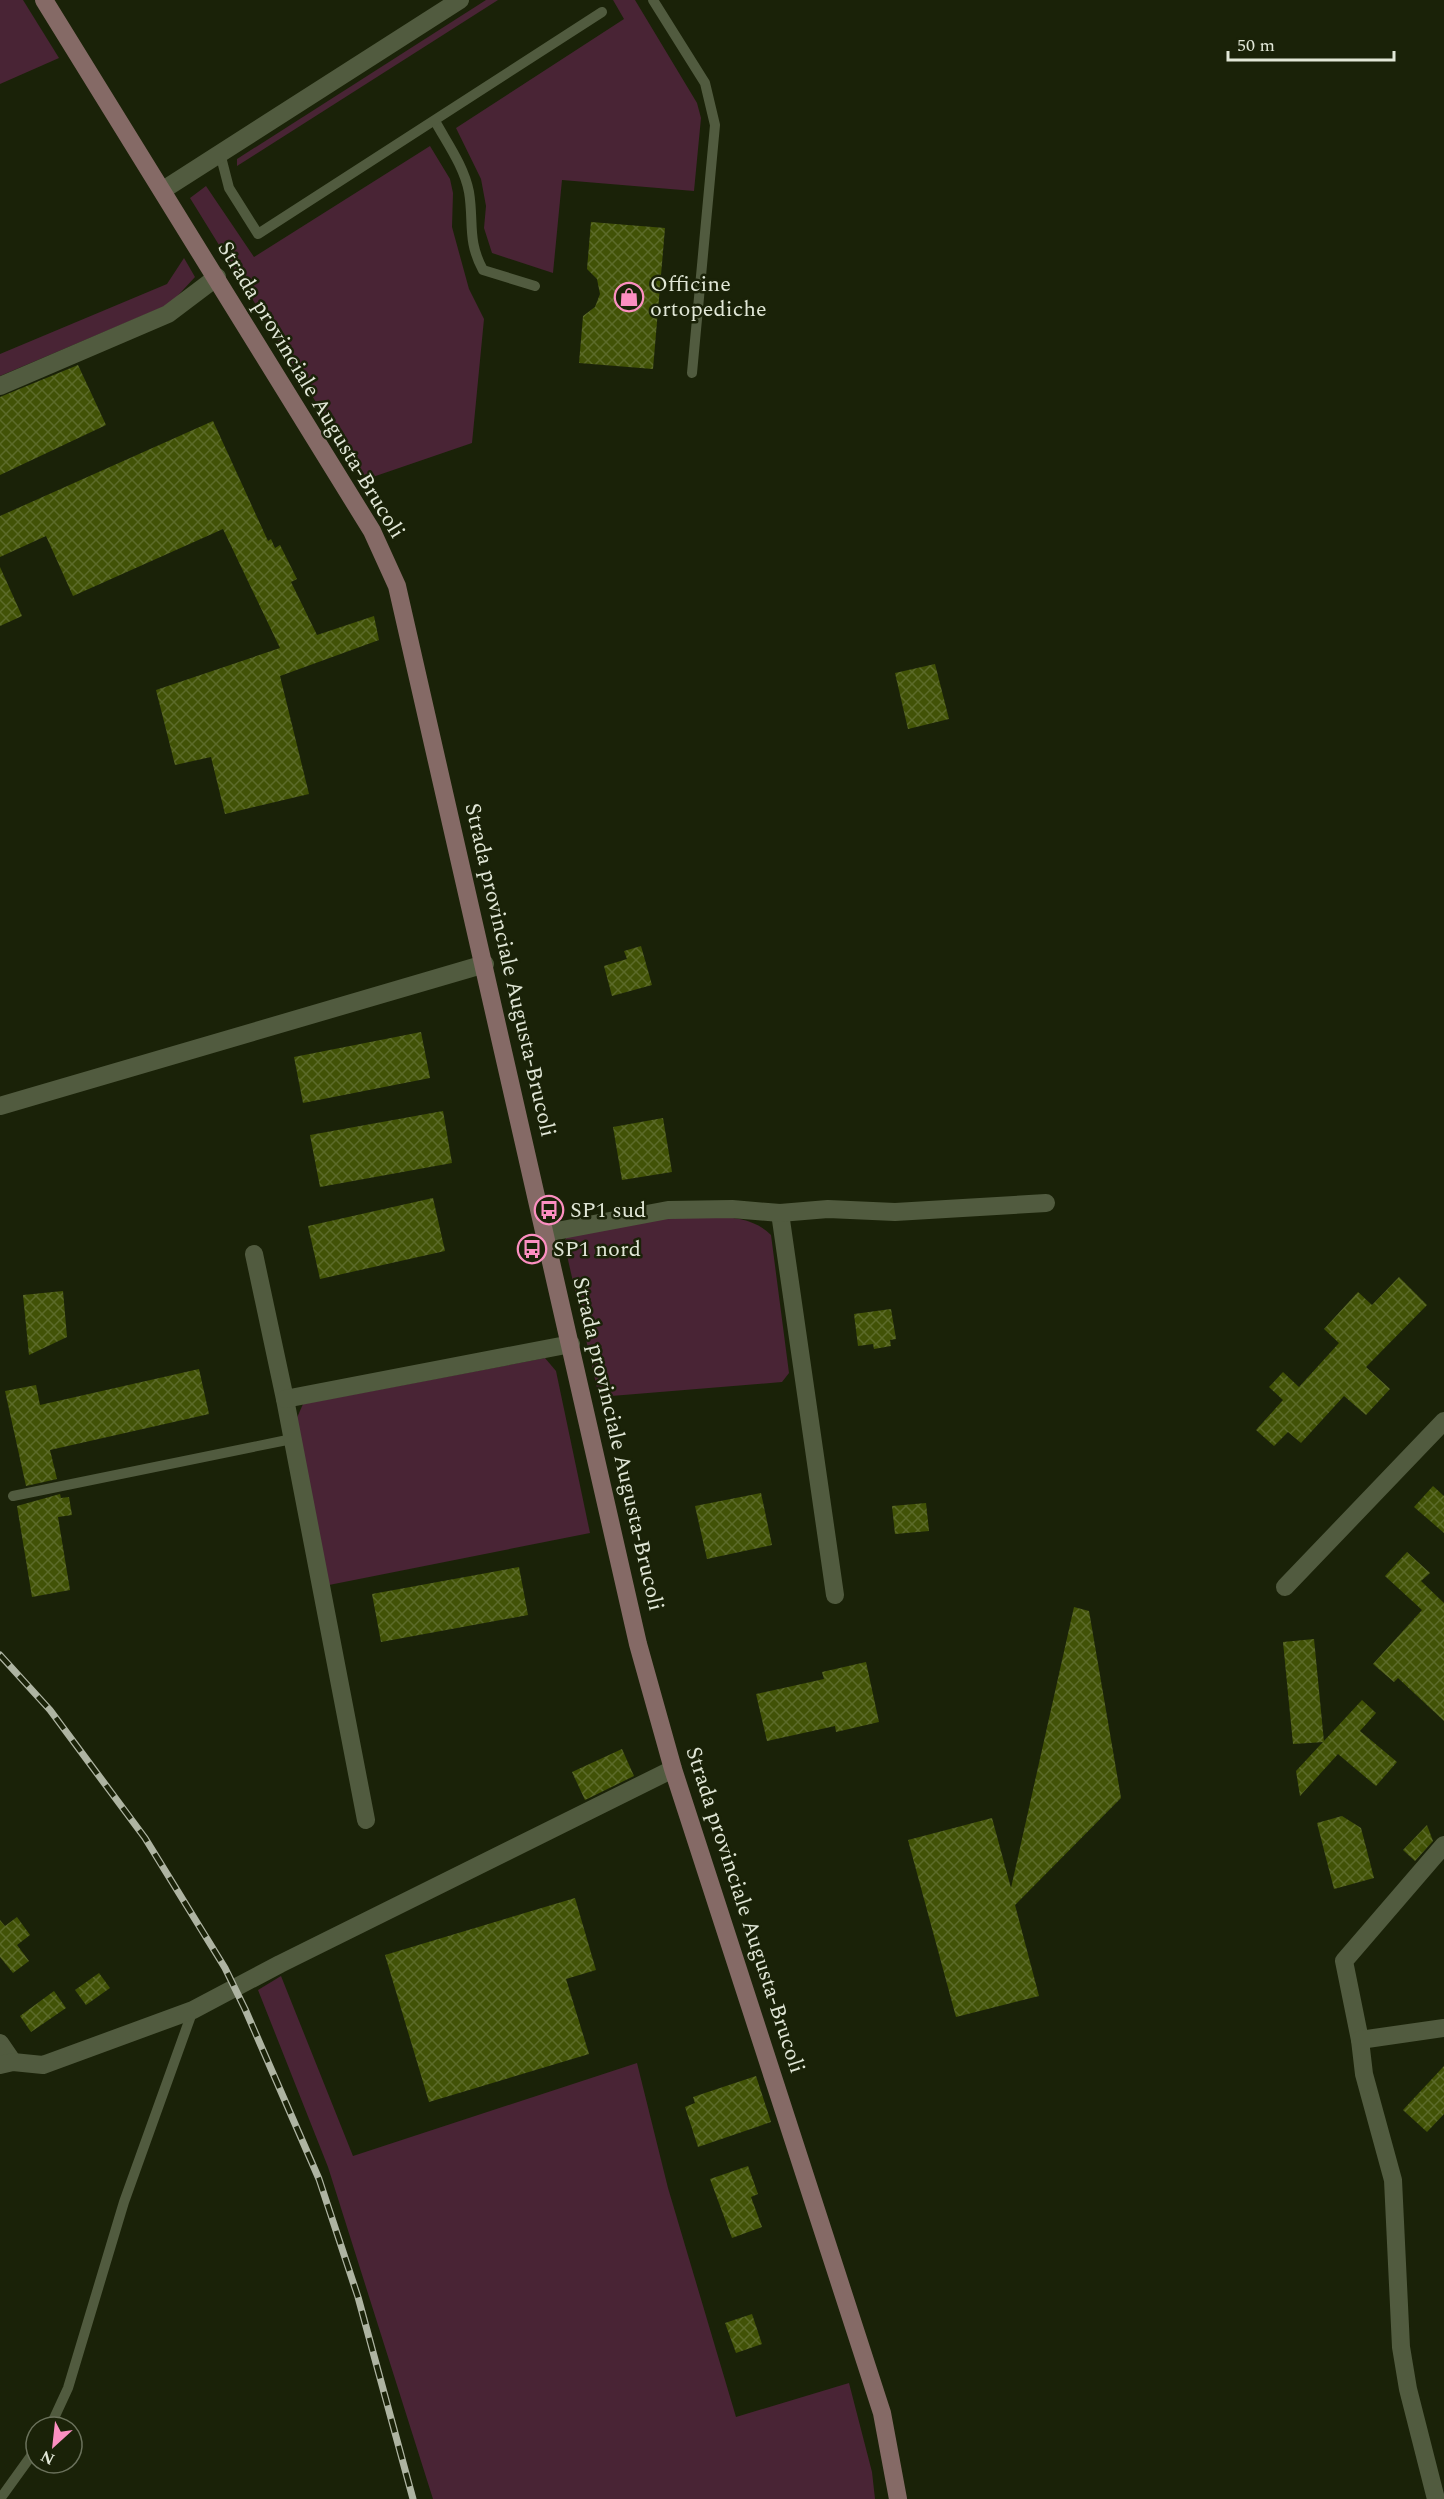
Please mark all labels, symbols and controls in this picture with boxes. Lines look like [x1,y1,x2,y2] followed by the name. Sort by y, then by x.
[1228,24,1394,62] scale bar
[1237,32,1275,59] text: 50 m
[209,235,413,545] street label: Strada provinciale Augusta-Brucoli
[650,268,767,326] place label: Officine ortopediche
[613,281,645,313] shop icon: Officine ortopediche
[455,800,565,1140] street label: Strada provinciale Augusta-Brucoli
[533,1194,565,1226] bus stop icon: SP1 sud
[570,1194,646,1227] place label: SP1 sud
[516,1233,548,1265] bus stop icon: SP1 nord
[553,1233,641,1266] place label: SP1 nord
[563,1274,673,1614] street label: Strada provinciale Augusta-Brucoli
[676,1742,814,2078] street label: Strada provinciale Augusta-Brucoli
[24,2415,84,2475] north arrow
[36,2444,59,2471] text: N

